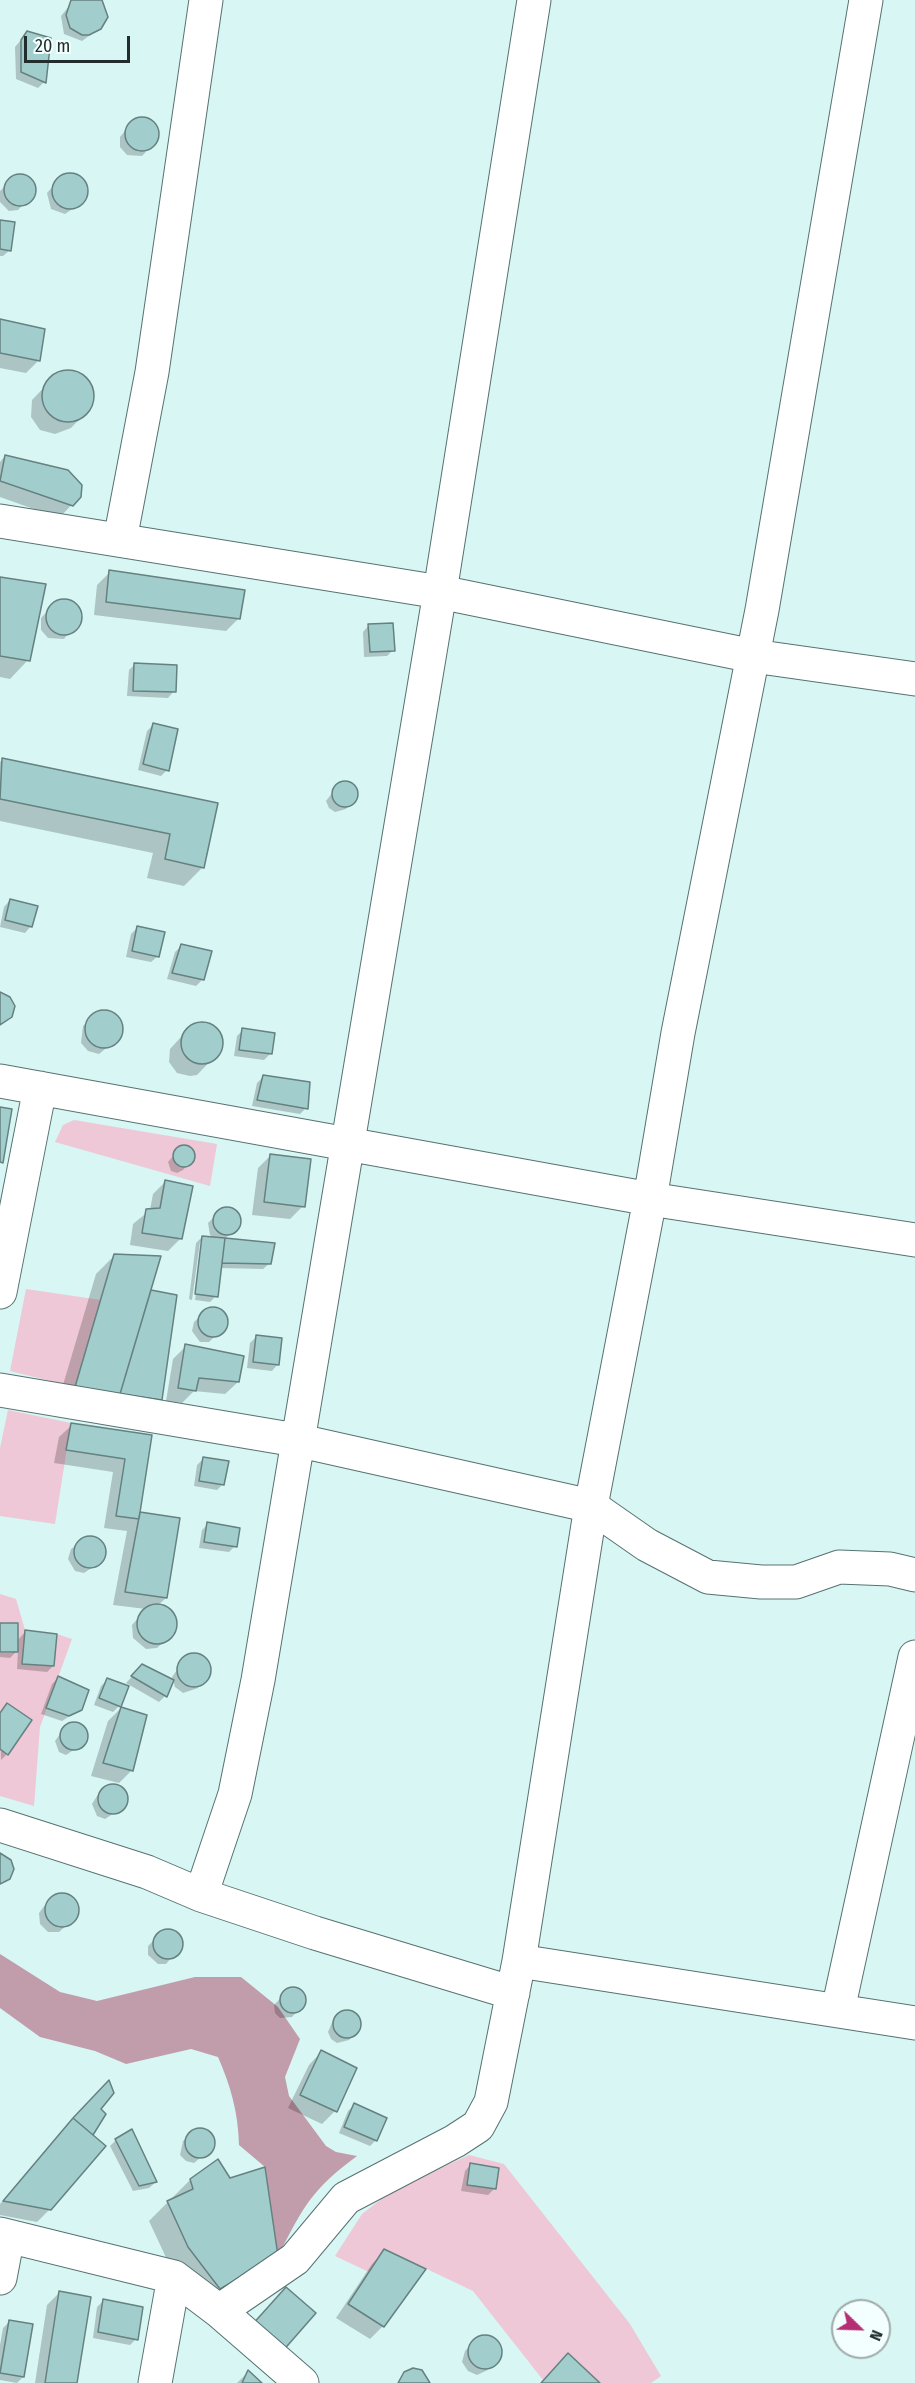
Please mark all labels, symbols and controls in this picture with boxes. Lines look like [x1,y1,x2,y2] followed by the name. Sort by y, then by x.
[27,24,134,62] scale bar
[35,35,70,57] text: 20 m
[831,2299,891,2359] north arrow
[866,2327,887,2344] text: N

